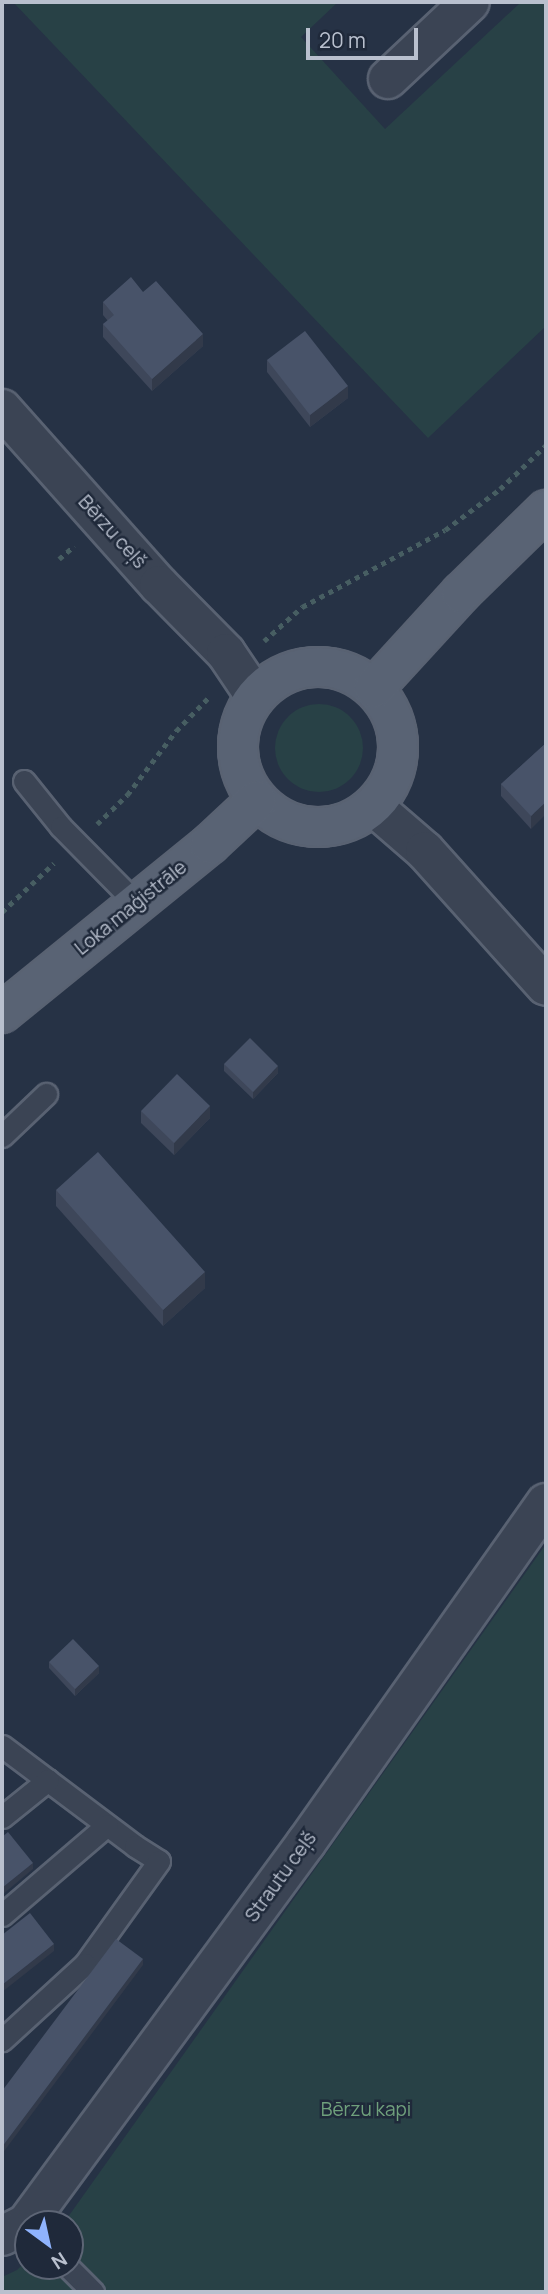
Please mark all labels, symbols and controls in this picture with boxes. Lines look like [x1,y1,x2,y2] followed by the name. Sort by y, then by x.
[310,14,422,58] scale bar
[319,26,366,54] text: 20 m
[73,491,151,573] street label: Bērzu ceļš
[71,856,191,960] street label: Loka maģistrāle
[241,1827,321,1927] street label: Strautu ceļš
[321,2099,411,2121] park label: Bērzu kapi
[14,2210,84,2280] north arrow
[47,2246,72,2276] text: N

